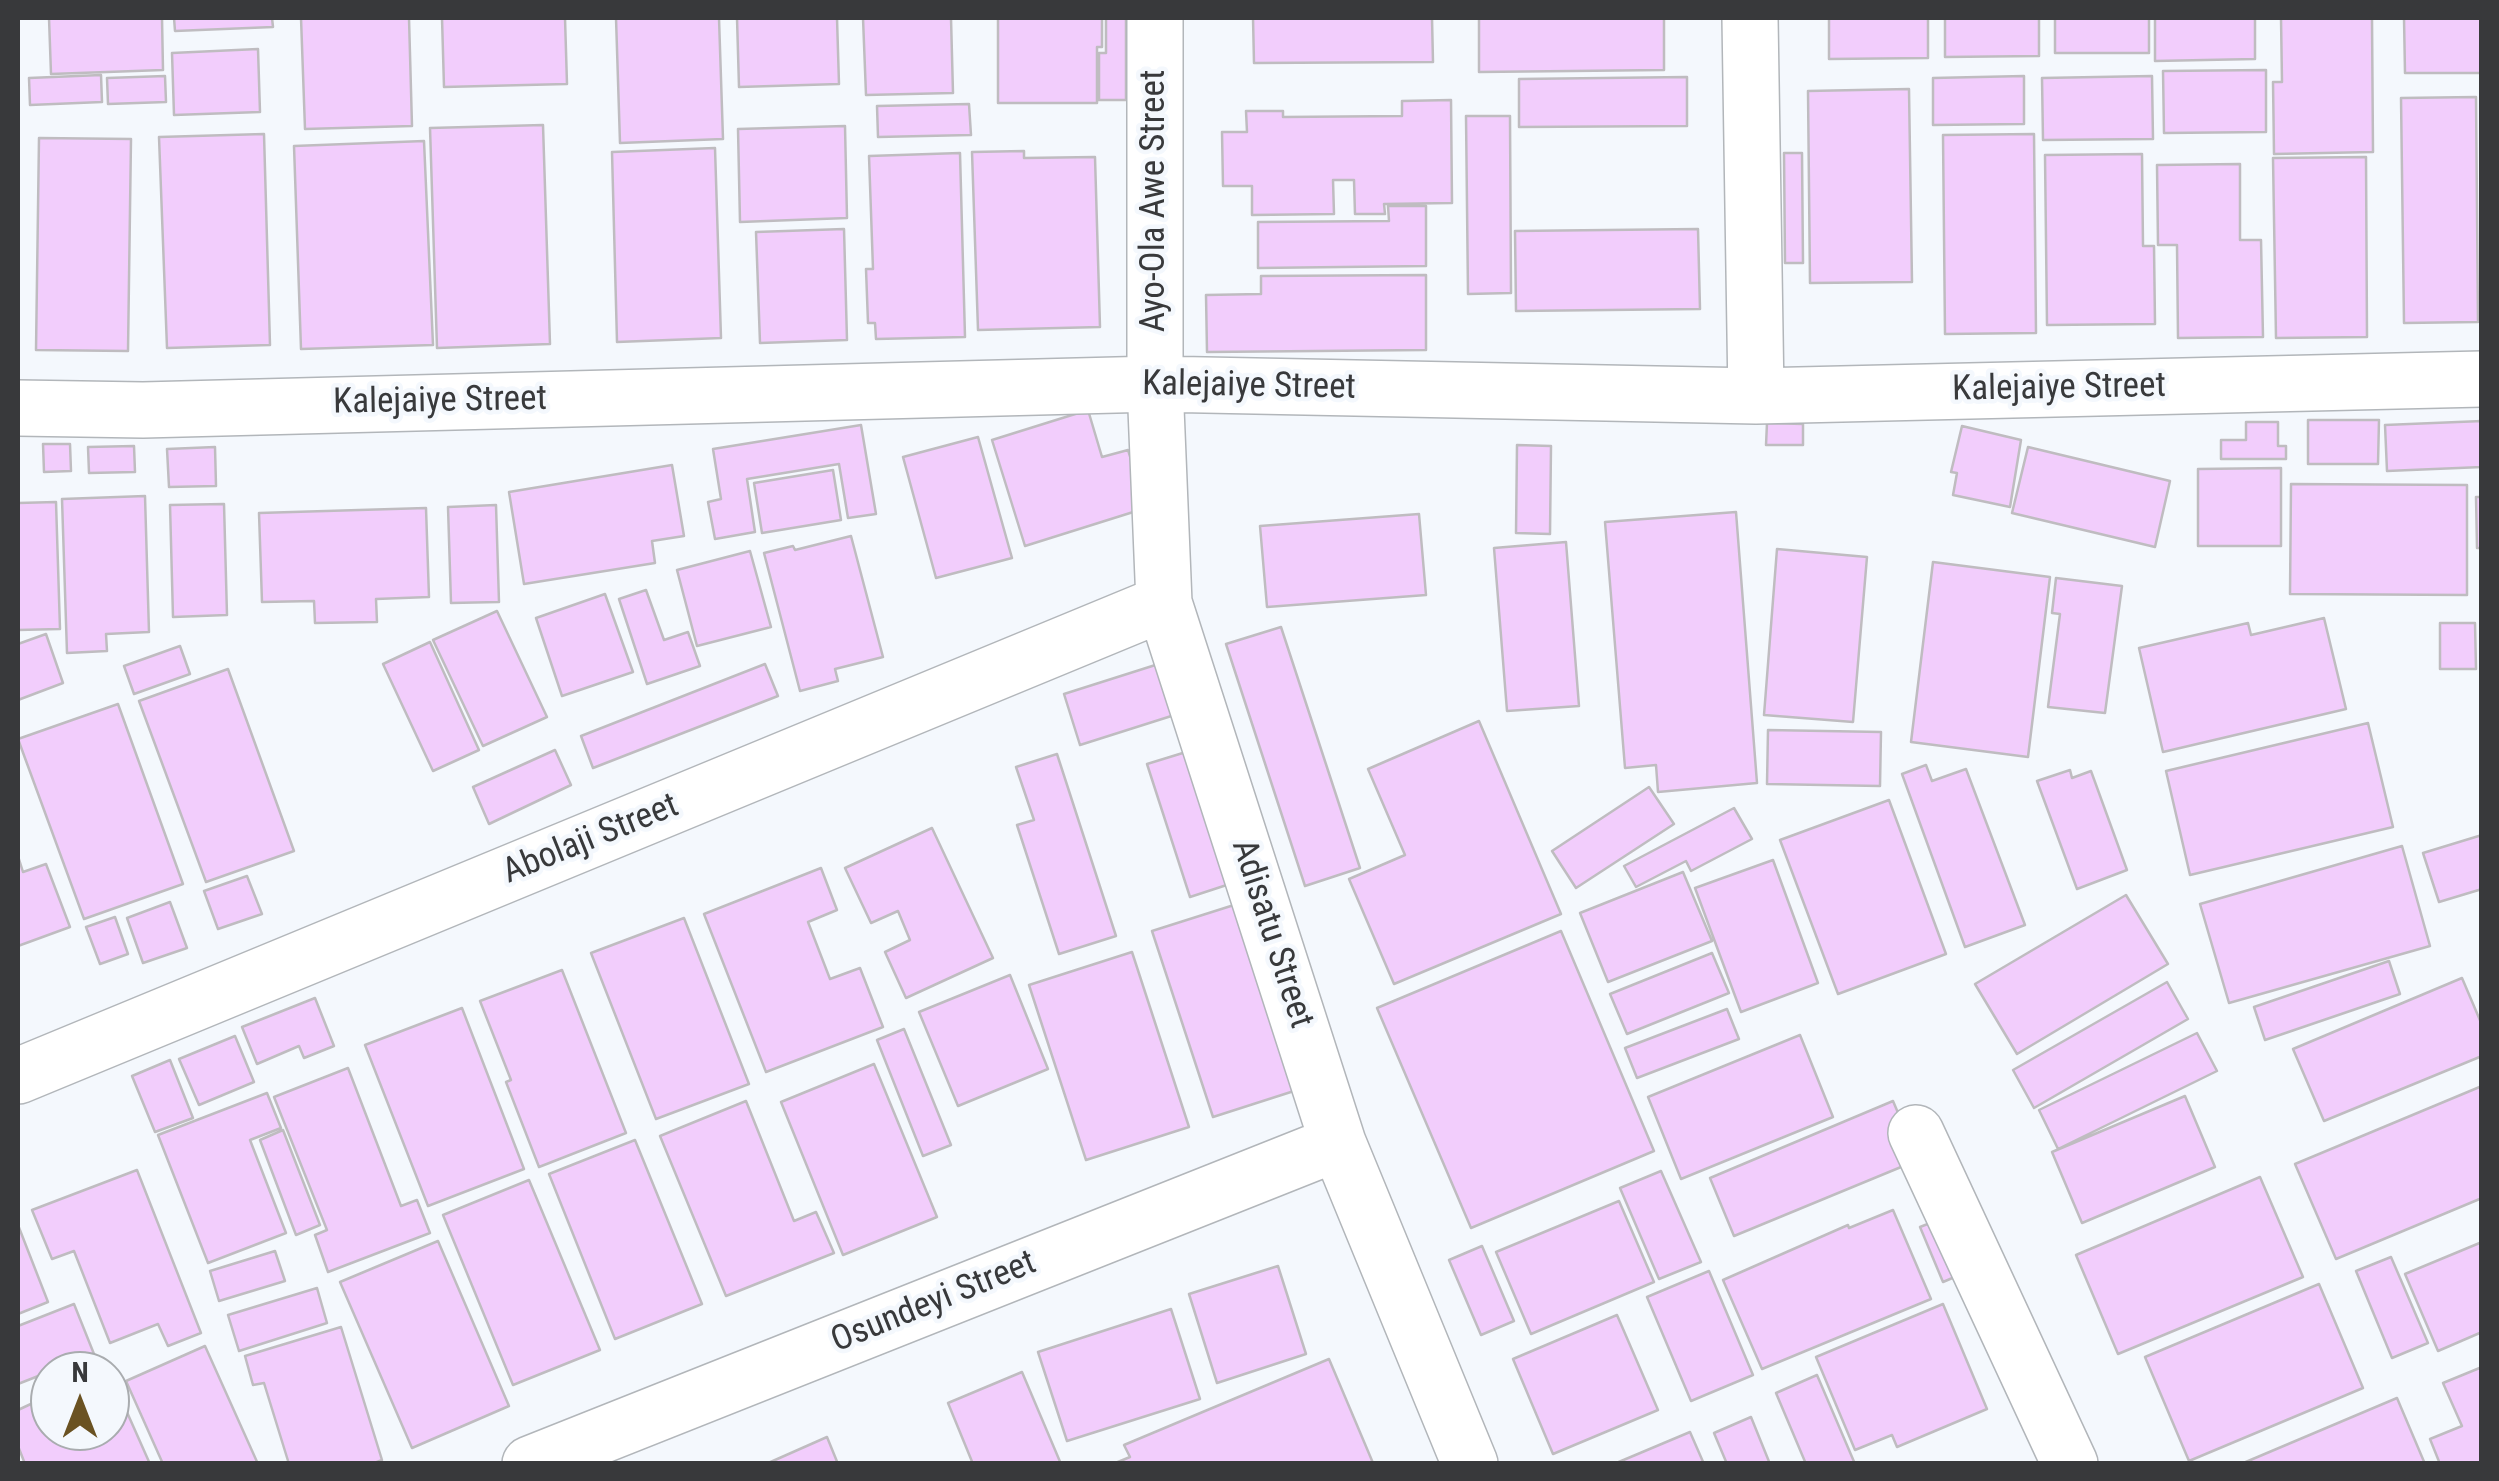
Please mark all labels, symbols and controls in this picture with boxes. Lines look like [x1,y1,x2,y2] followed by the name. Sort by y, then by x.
[1134,70,1176,332] street label: Ayo-Ola Awe Street
[1142,364,1356,410] street label: Kalejaiye Street
[1952,366,2166,412] street label: Kalejaiye Street
[333,379,547,425] street label: Kalejaiye Street
[497,786,685,894] street label: Abolaji Street
[1221,834,1321,1034] street label: Adisatu Street
[825,1243,1043,1363] street label: Osundeyi Street
[30,1351,130,1451] north arrow
[71,1356,89,1389] text: N

